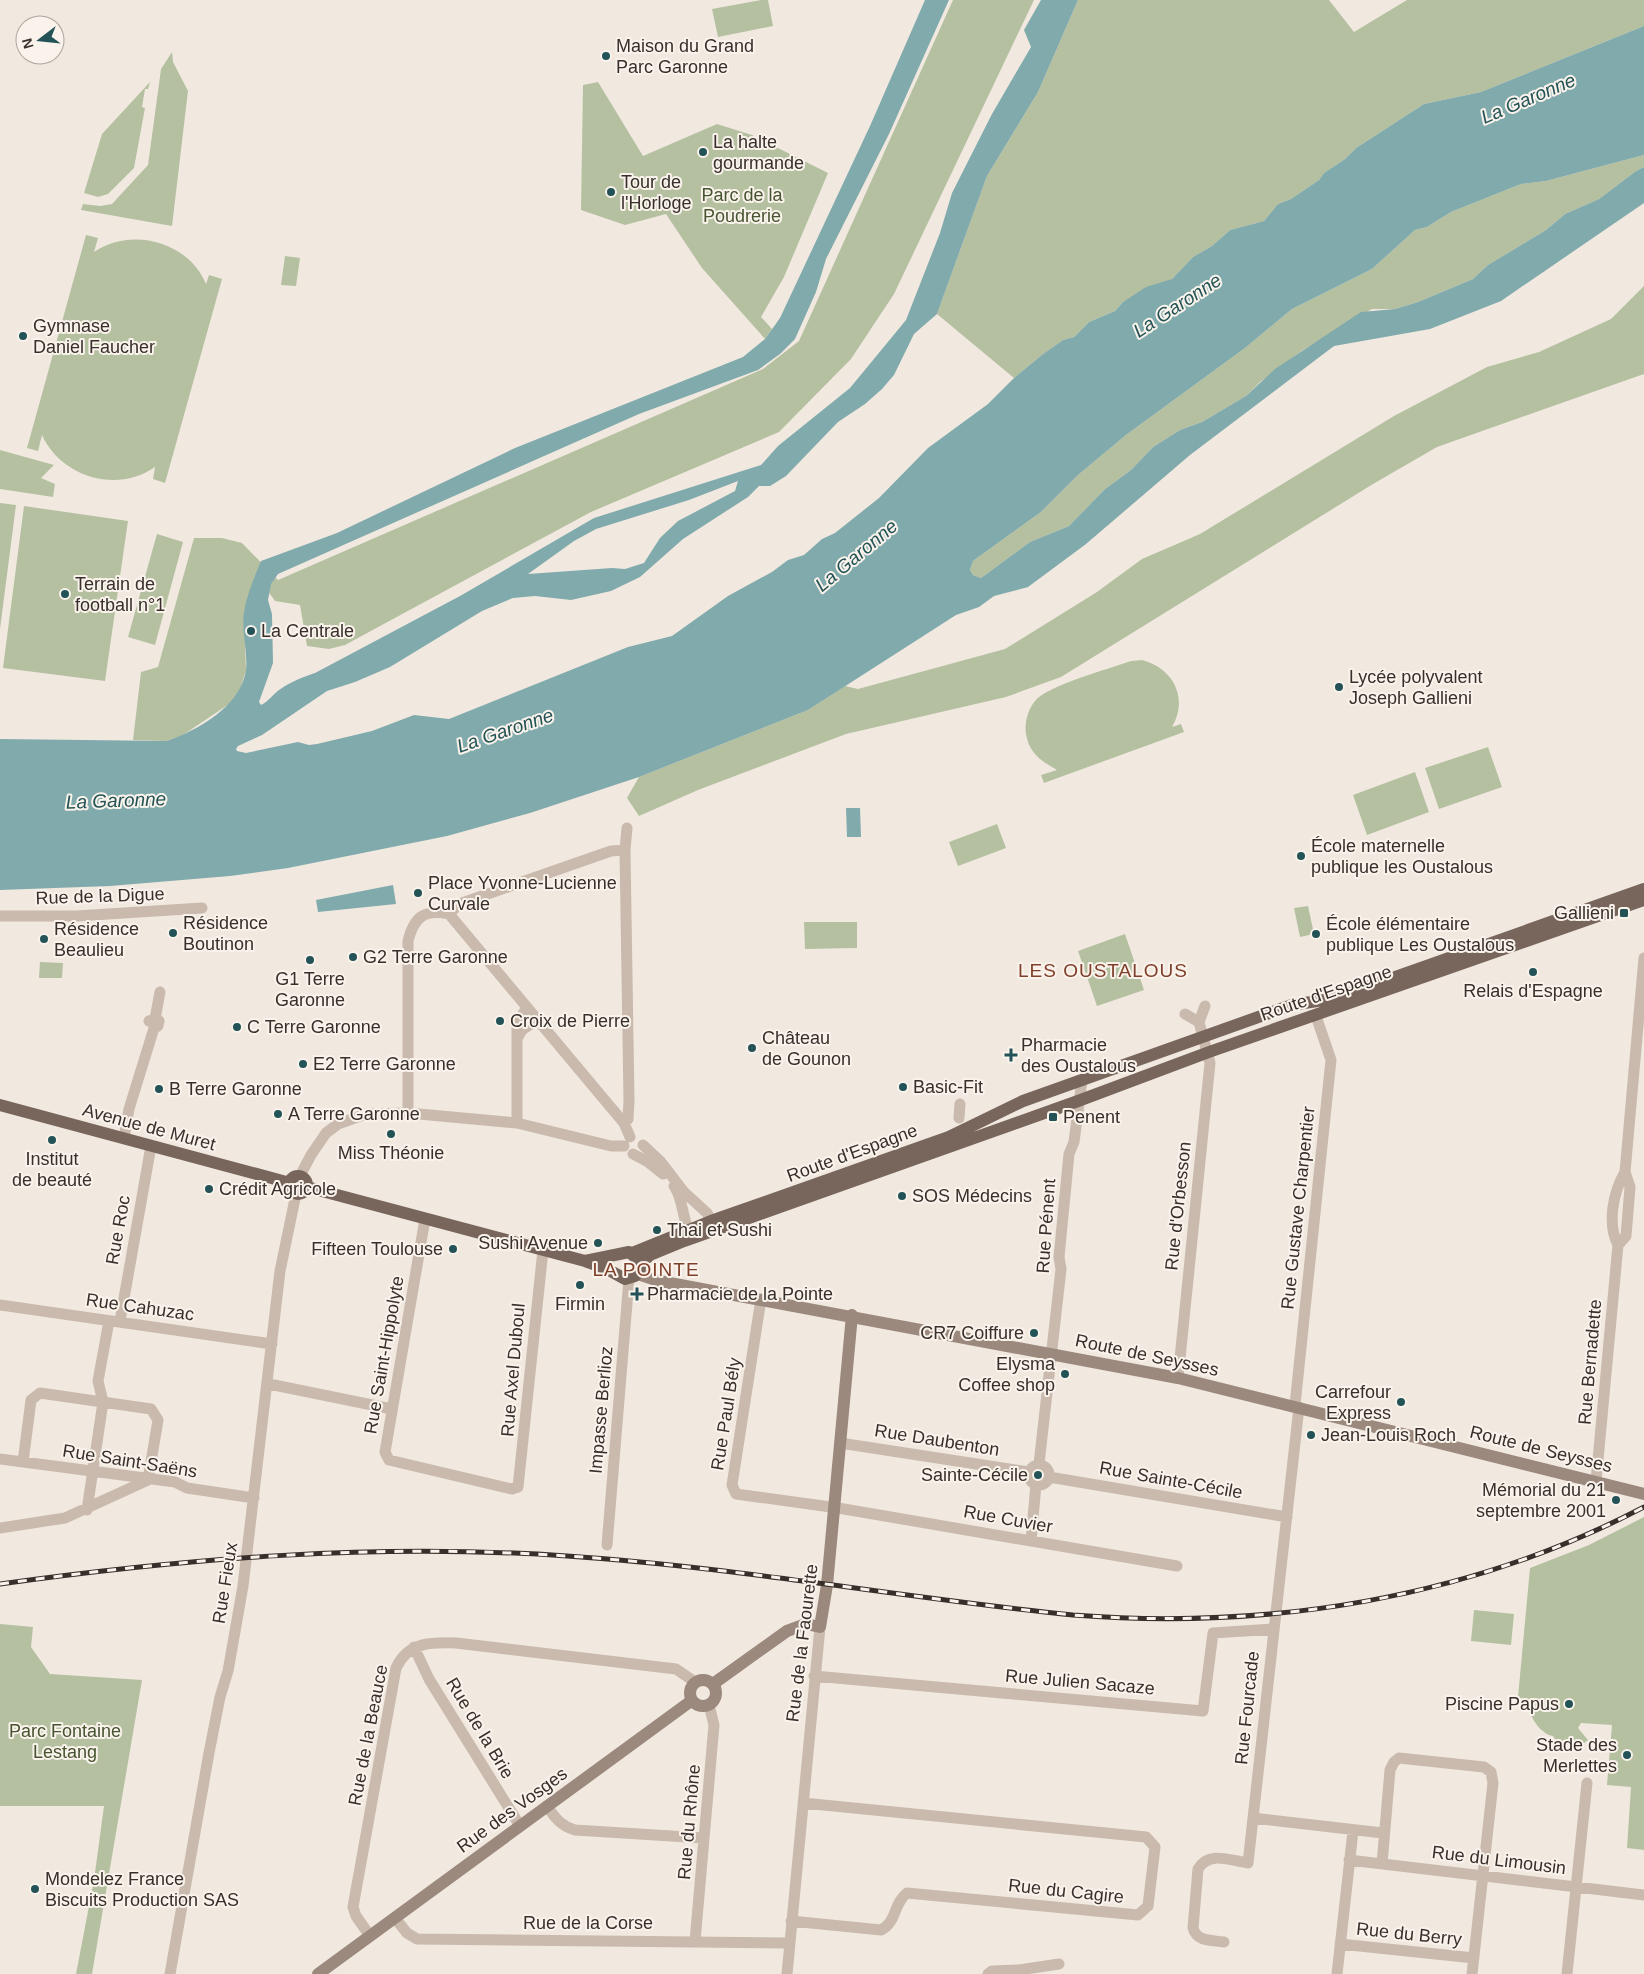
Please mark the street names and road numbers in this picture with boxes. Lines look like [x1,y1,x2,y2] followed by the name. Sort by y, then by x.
[35,884,165,908] street label: Rue de la Digue
[1258,961,1394,1025] street label: Route d'Espagne
[80,1100,218,1154] street label: Avenue de Muret
[1277,1105,1319,1311] street label: Rue Gustave Charpentier
[784,1120,920,1186] street label: Route d'Espagne
[1161,1141,1195,1271] street label: Rue d'Orbesson
[1033,1178,1059,1274] street label: Rue Pénent
[102,1194,134,1266] street label: Rue Roc
[360,1274,408,1436] street label: Rue Saint-Hippolyte
[85,1290,195,1324] street label: Rue Cahuzac
[1575,1298,1605,1426] street label: Rue Bernadette
[497,1302,529,1438] street label: Rue Axel Duboul
[1073,1330,1221,1380] street label: Route de Seysses
[585,1345,617,1475] street label: Impasse Berlioz
[707,1356,745,1472] street label: Rue Paul Bély
[873,1420,1001,1460] street label: Rue Daubenton
[1468,1422,1614,1476] street label: Route de Seysses
[61,1440,199,1482] street label: Rue Saint-Saëns
[1098,1458,1244,1502] street label: Rue Sainte-Cécile
[962,1501,1054,1537] street label: Rue Cuvier
[209,1541,241,1625] street label: Rue Fieux
[782,1563,822,1723] street label: Rue de la Faourette
[1231,1650,1263,1766] street label: Rue Fourcade
[345,1663,391,1807] street label: Rue de la Beauce
[1004,1665,1156,1699] street label: Rue Julien Sacaze
[442,1674,518,1782] street label: Rue de la Brie
[453,1763,571,1857] street label: Rue des Vosges
[674,1763,704,1881] street label: Rue du Rhône
[1431,1842,1567,1878] street label: Rue du Limousin
[1007,1875,1125,1907] street label: Rue du Cagire
[523,1913,653,1933] street label: Rue de la Corse
[1355,1919,1463,1949] street label: Rue du Berry

